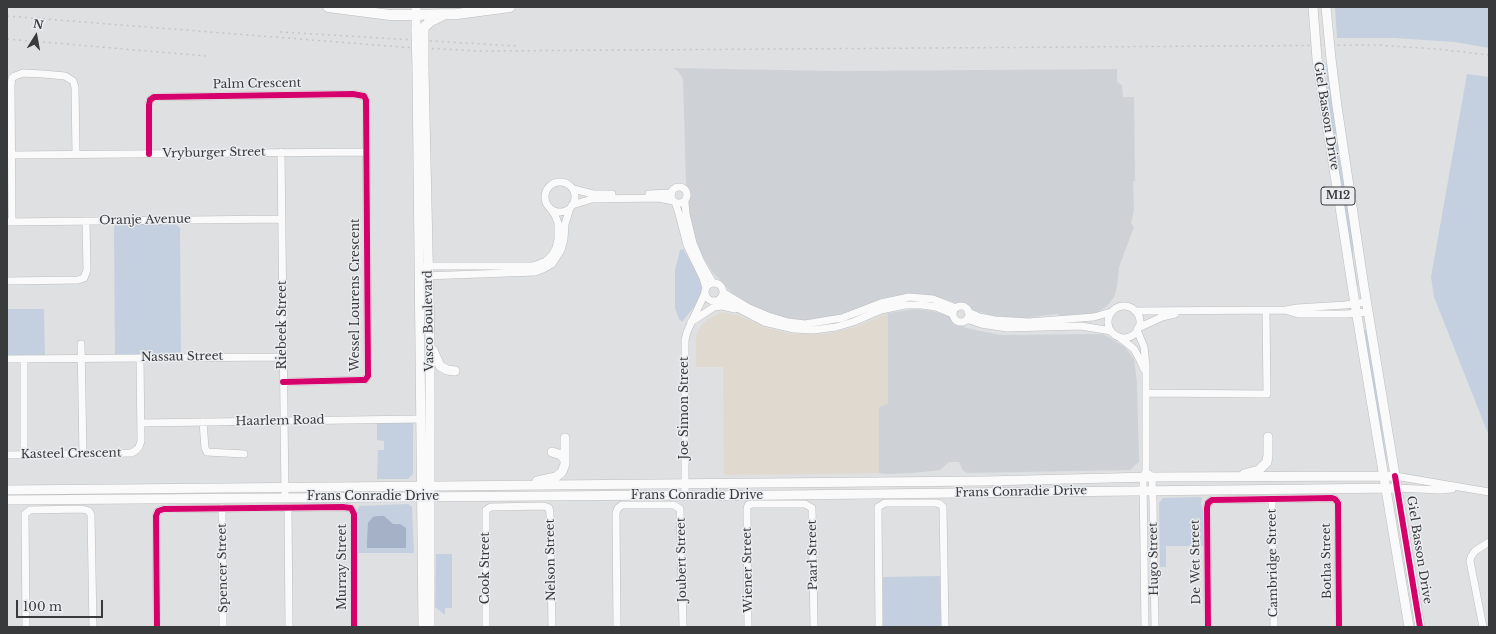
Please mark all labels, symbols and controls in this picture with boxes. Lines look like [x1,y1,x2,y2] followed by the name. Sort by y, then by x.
[16,16,56,56] north arrow
[32,16,45,32] text: N
[1310,61,1342,171] street label: Giel Basson Drive
[213,76,301,92] street label: Palm Crescent
[162,145,266,161] street label: Vryburger Street
[1321,187,1355,205] road number: M12
[99,212,191,228] street label: Oranje Avenue
[349,218,363,372] street label: Wessel Lourens Crescent
[421,270,437,372] street label: Vasco Boulevard
[276,281,290,369] street label: Riebeek Street
[141,349,223,365] street label: Nassau Street
[678,357,692,459] street label: Joe Simon Street
[235,413,325,429] street label: Haarlem Road
[21,446,121,462] street label: Kasteel Crescent
[955,484,1087,500] street label: Frans Conradie Drive
[631,489,763,503] street label: Frans Conradie Drive
[307,490,439,504] street label: Frans Conradie Drive
[1403,495,1435,605] street label: Giel Basson Drive
[1265,509,1281,617] street label: Cambridge Street
[674,517,690,603] street label: Joubert Street
[543,519,559,601] street label: Nelson Street
[1188,519,1204,605] street label: De Wet Street
[805,520,821,590] street label: Paarl Street
[1146,522,1162,596] street label: Hugo Street
[215,523,231,613] street label: Spencer Street
[1319,523,1335,599] street label: Botha Street
[336,524,350,610] street label: Murray Street
[740,527,756,613] street label: Wiener Street
[479,532,493,604] street label: Cook Street
[18,592,105,618] scale bar
[23,599,62,614] text: 100 m

